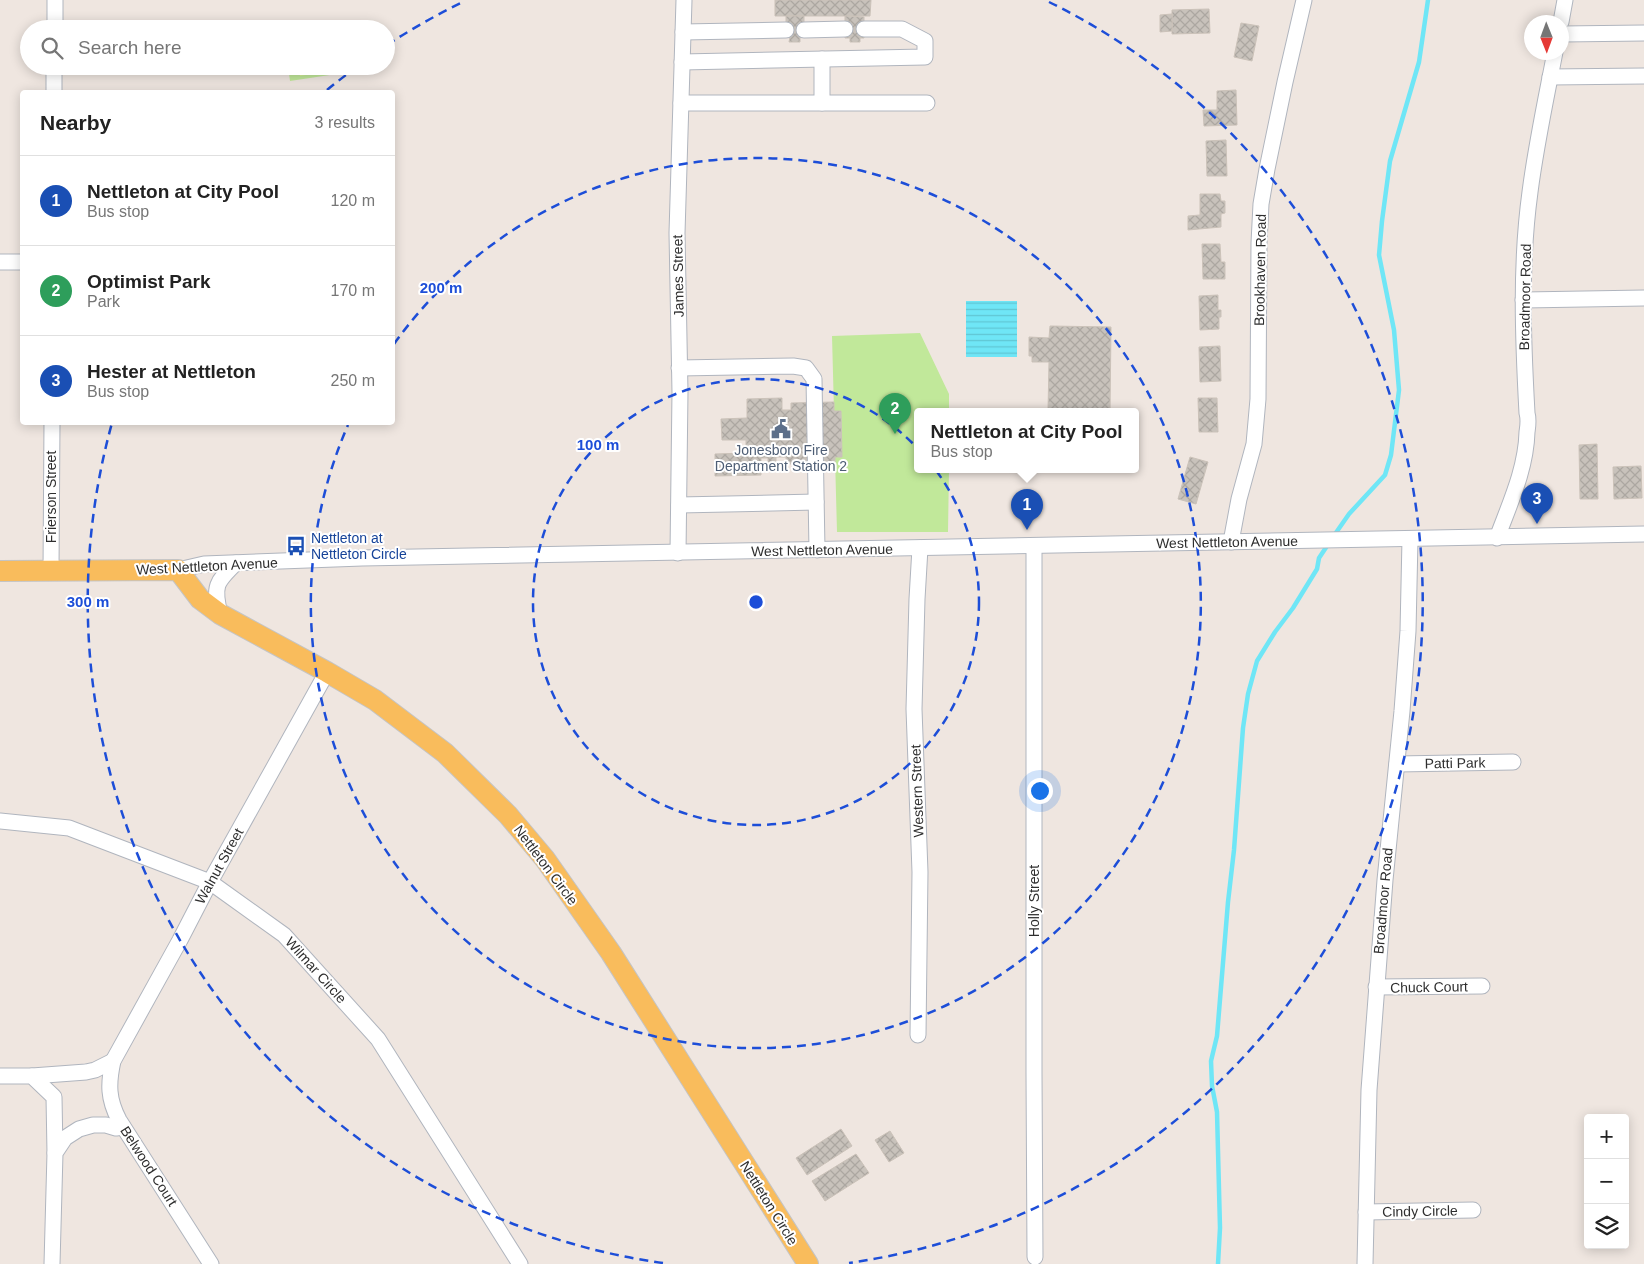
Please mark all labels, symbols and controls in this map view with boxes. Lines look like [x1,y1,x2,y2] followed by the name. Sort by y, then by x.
[1524,15,1569,60] north arrow
[20,20,395,75] search box
[38,34,66,62] icon: search
[78,37,182,58] text: Search here
[40,111,111,134] text: Nearby
[315,114,375,131] text: 3 results
[87,181,279,202] text: Nettleton at City Pool
[52,192,60,209] text: 1
[331,192,375,209] text: 120 m
[87,203,149,220] text: Bus stop
[1251,214,1269,326] street label: Brookhaven Road
[669,235,687,317] street label: James Street
[1516,244,1534,350] street label: Broadmoor Road
[87,271,211,292] text: Optimist Park
[420,279,462,296] text: 200 m
[52,282,60,299] text: 2
[331,282,375,299] text: 170 m
[87,293,120,310] text: Park
[87,361,256,382] text: Hester at Nettleton
[52,372,60,389] text: 3
[331,372,375,389] text: 250 m
[87,383,149,400] text: Bus stop
[879,393,911,434] pin: 2
[914,408,1139,473] popup
[770,418,792,440] public building icon: Jonesboro Fire Department Station 2
[930,421,1123,442] text: Nettleton at City Pool
[577,436,619,453] text: 100 m
[715,442,847,474] place label: Jonesboro Fire Department Station 2
[930,443,993,460] text: Bus stop
[43,451,59,543] street label: Frierson Street
[1521,483,1553,524] pin: 3
[1011,489,1043,530] pin: 1
[311,530,407,562] place label: Nettleton at Nettleton Circle
[1156,533,1298,551] street label: West Nettleton Avenue
[285,535,307,557] bus stop icon: Nettleton at Nettleton Circle
[751,541,893,559] street label: West Nettleton Avenue
[136,554,278,578] street label: West Nettleton Avenue
[67,593,109,610] text: 300 m
[747,593,765,611] centre of rings
[907,744,927,838] street label: Western Street
[1425,754,1486,772] street label: Patti Park
[1027,778,1053,804] your location
[511,822,581,908] street label: Nettleton Circle
[192,825,246,907] street label: Walnut Street
[1370,847,1396,955] street label: Broadmoor Road
[1026,865,1042,937] street label: Holly Street
[282,934,350,1006] street label: Wilmar Circle
[1390,978,1468,996] street label: Chuck Court
[1584,1114,1629,1249] map controls
[1584,1114,1629,1159] button: +
[117,1123,181,1209] street label: Belwood Court
[737,1158,801,1248] street label: Nettleton Circle
[1584,1159,1629,1204] button: −
[1382,1202,1458,1220] street label: Cindy Circle
[1584,1204,1629,1249] button: layers

